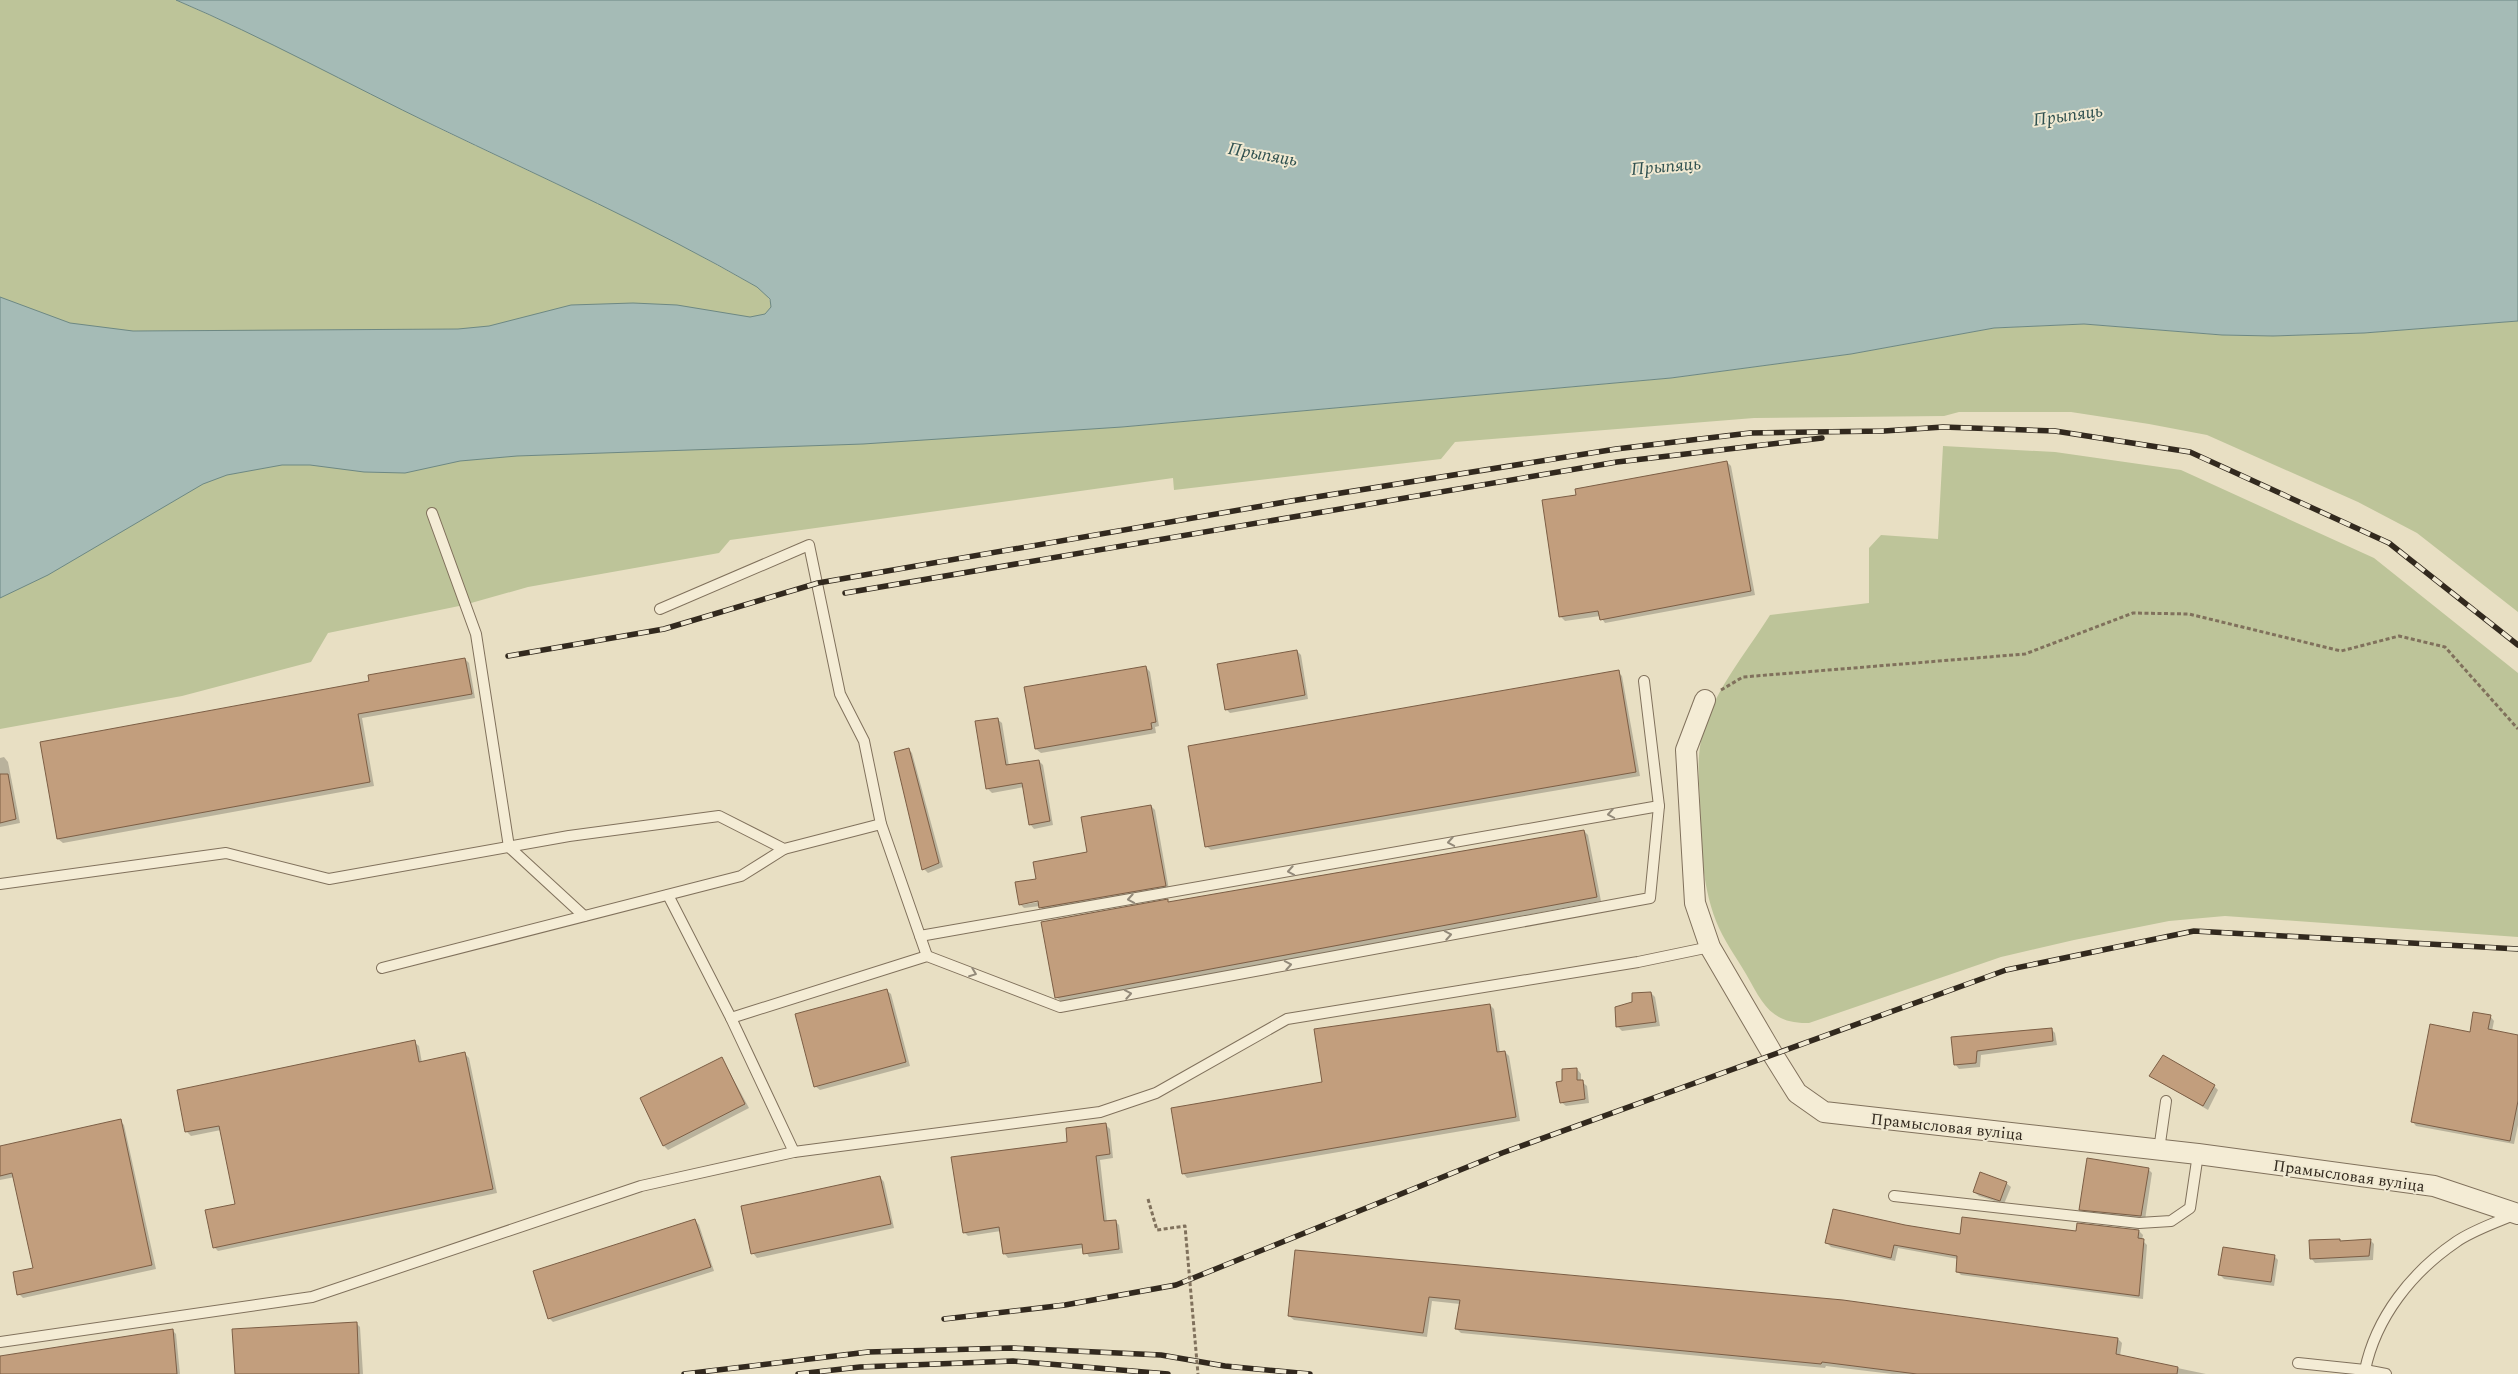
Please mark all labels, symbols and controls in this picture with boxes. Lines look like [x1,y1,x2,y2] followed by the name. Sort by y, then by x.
[2031,97,2105,134] water label: Прыпяць
[1226,135,1300,174] water label: Прыпяць
[1630,150,1702,183] water label: Прыпяць
[1606,809,1615,819] one-way arrow
[1446,837,1455,847] one-way arrow
[1286,865,1295,875] one-way arrow
[1126,893,1135,903] one-way arrow
[1443,931,1452,941] one-way arrow
[1283,960,1292,970] one-way arrow
[968,967,977,977] one-way arrow
[1124,990,1132,1000] one-way arrow
[1870,1107,2024,1147] street label: Прамысловая вуліца
[2271,1153,2426,1199] street label: Прамысловая вуліца

